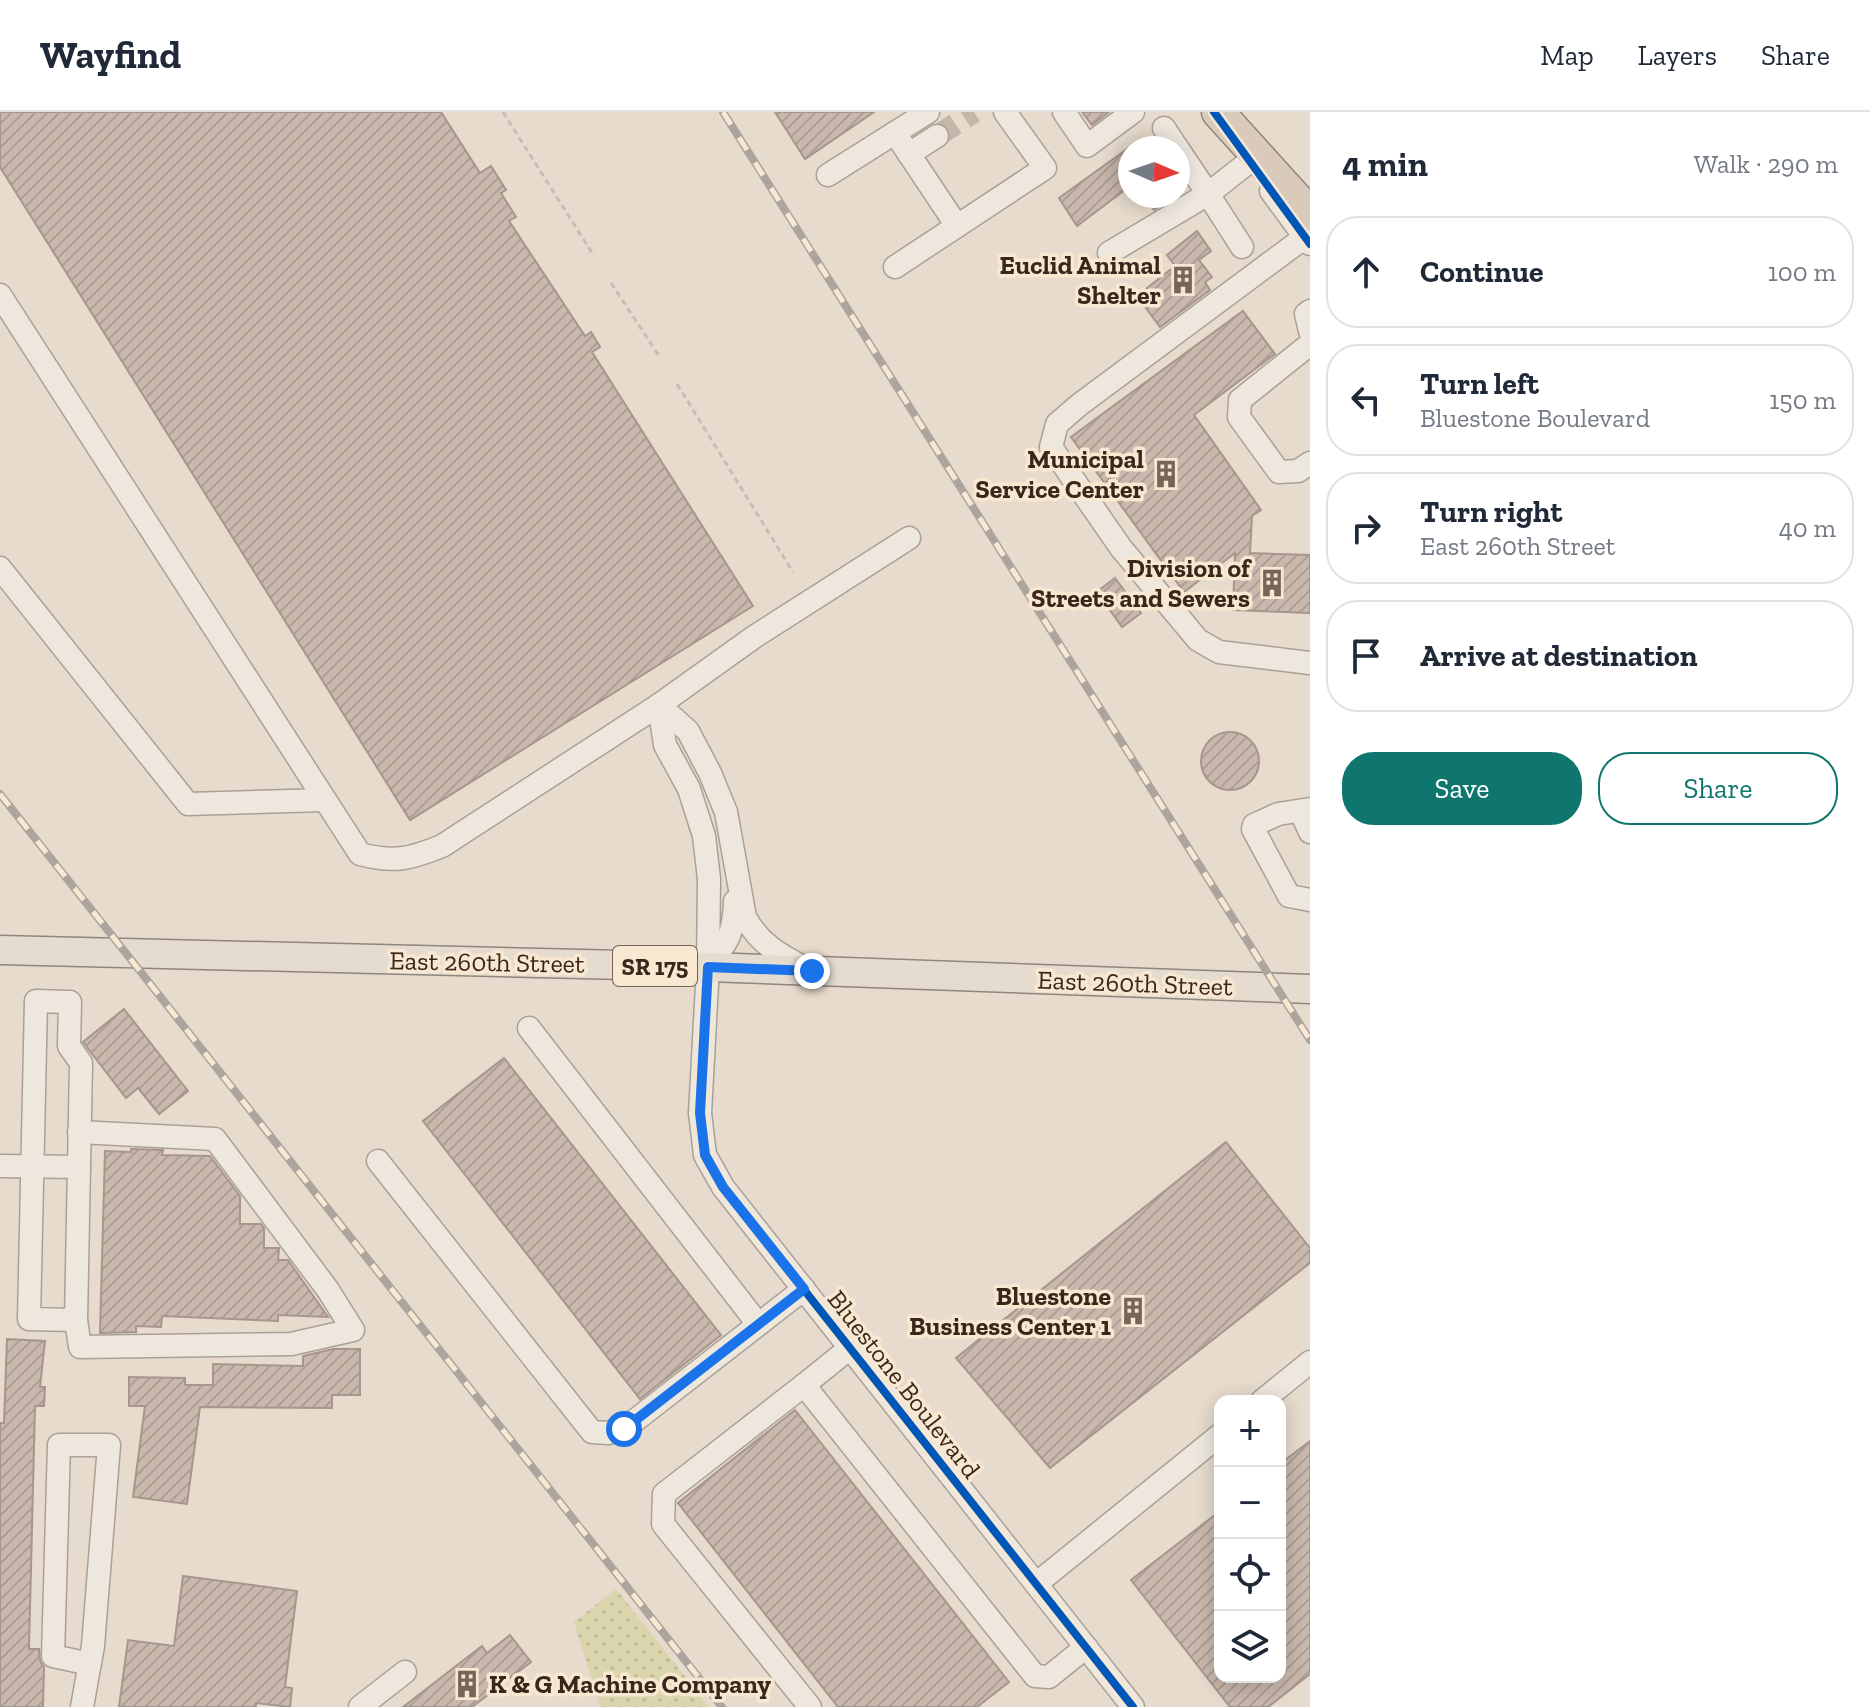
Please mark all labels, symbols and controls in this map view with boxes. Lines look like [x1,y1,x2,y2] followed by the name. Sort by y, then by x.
[40,32,181,78] text: Wayfind
[1540,39,1594,72] text: Map
[1638,39,1717,72] text: Layers
[1761,39,1830,72] text: Share
[1118,136,1190,208] north arrow
[1342,144,1428,185] text: 4 min
[1694,148,1838,180] text: Walk · 290 m
[1000,249,1161,311] place label: Euclid Animal Shelter
[1344,250,1388,294] icon: ahead
[1420,254,1544,290] text: Continue
[1768,256,1836,288] text: 100 m
[1168,265,1198,295] building icon: Euclid Animal Shelter
[1420,366,1539,402] text: Turn left
[1344,378,1388,422] icon: left
[1769,384,1836,416] text: 150 m
[1420,402,1650,434] text: Bluestone Boulevard
[975,443,1144,505] place label: Municipal Service Center
[1151,459,1181,489] building icon: Municipal Service Center
[1420,494,1562,530] text: Turn right
[1344,506,1388,550] icon: right
[1779,512,1836,544] text: 40 m
[1420,530,1615,562] text: East 260th Street
[1031,552,1253,614] place label: Division of Streets and Sewers
[1257,568,1287,598] building icon: Division of Streets and Sewers
[1344,634,1388,678] icon: arrive
[1420,638,1697,674] text: Arrive at destination
[1342,752,1582,825] button: Save
[1598,752,1838,825] button: Share
[389,944,585,980] street label: East 260th Street
[613,946,697,986] road number: SR 175
[794,953,830,989] route end
[1037,964,1234,1002] street label: East 260th Street
[909,1280,1111,1342] place label: Bluestone Business Center 1
[821,1284,987,1484] street label: Bluestone Boulevard
[1118,1296,1148,1326] building icon: Bluestone Business Center 1
[1214,1395,1286,1683] map controls
[1214,1395,1286,1467] button: +
[606,1411,642,1447] route start
[1214,1467,1286,1539] button: −
[1214,1539,1286,1611] button: locate
[1214,1611,1286,1683] button: layers
[489,1668,771,1700] place label: K & G Machine Company
[452,1669,482,1699] building icon: K & G Machine Company

